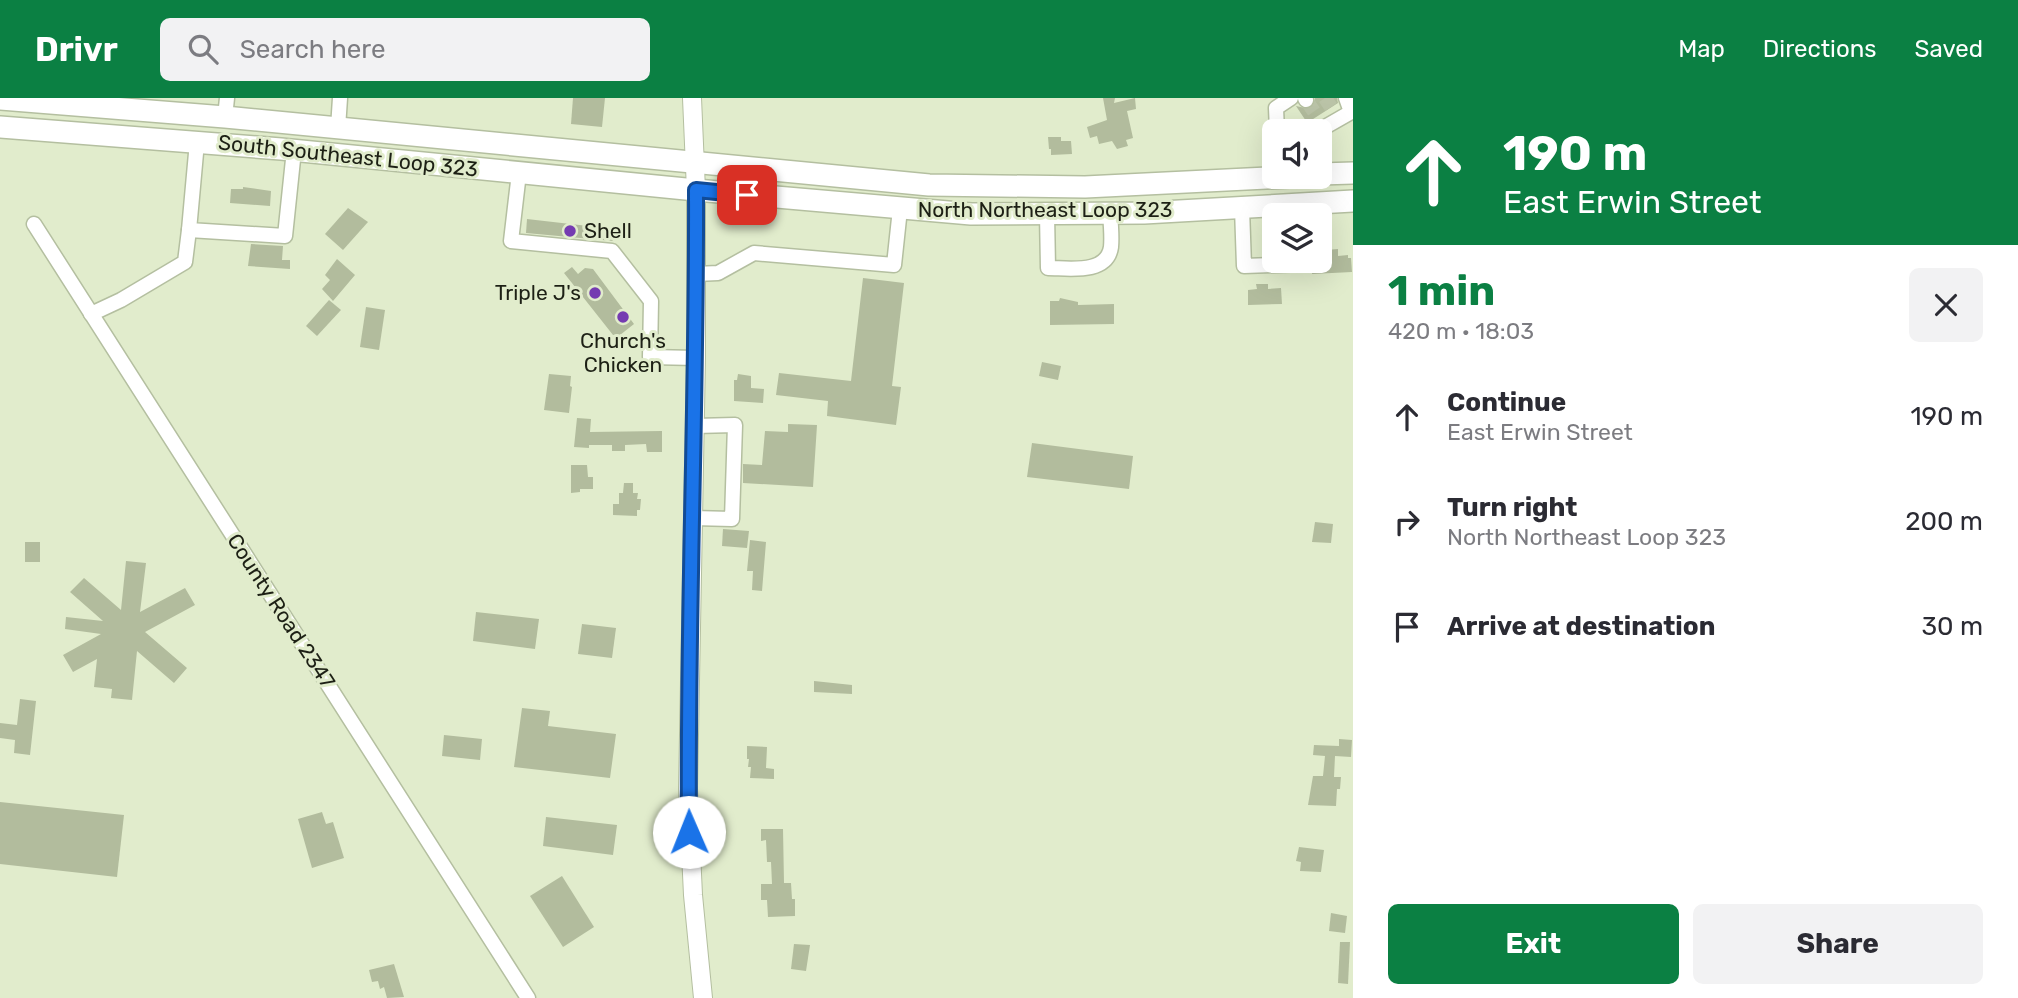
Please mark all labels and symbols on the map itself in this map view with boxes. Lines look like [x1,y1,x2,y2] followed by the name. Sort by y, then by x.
[217,129,479,182] street label: South Southeast Loop 323
[717,165,777,225] pin
[918,197,1172,222] street label: North Northeast Loop 323
[584,218,632,243] place label: Shell
[562,223,578,239] marker: Shell
[495,280,581,305] place label: Triple J's
[587,285,603,301] marker: Triple J's
[615,309,631,325] marker: Church's Chicken
[580,328,666,377] place label: Church's Chicken
[222,529,341,693] street label: County Road 2347
[652,795,726,869] position arrow

